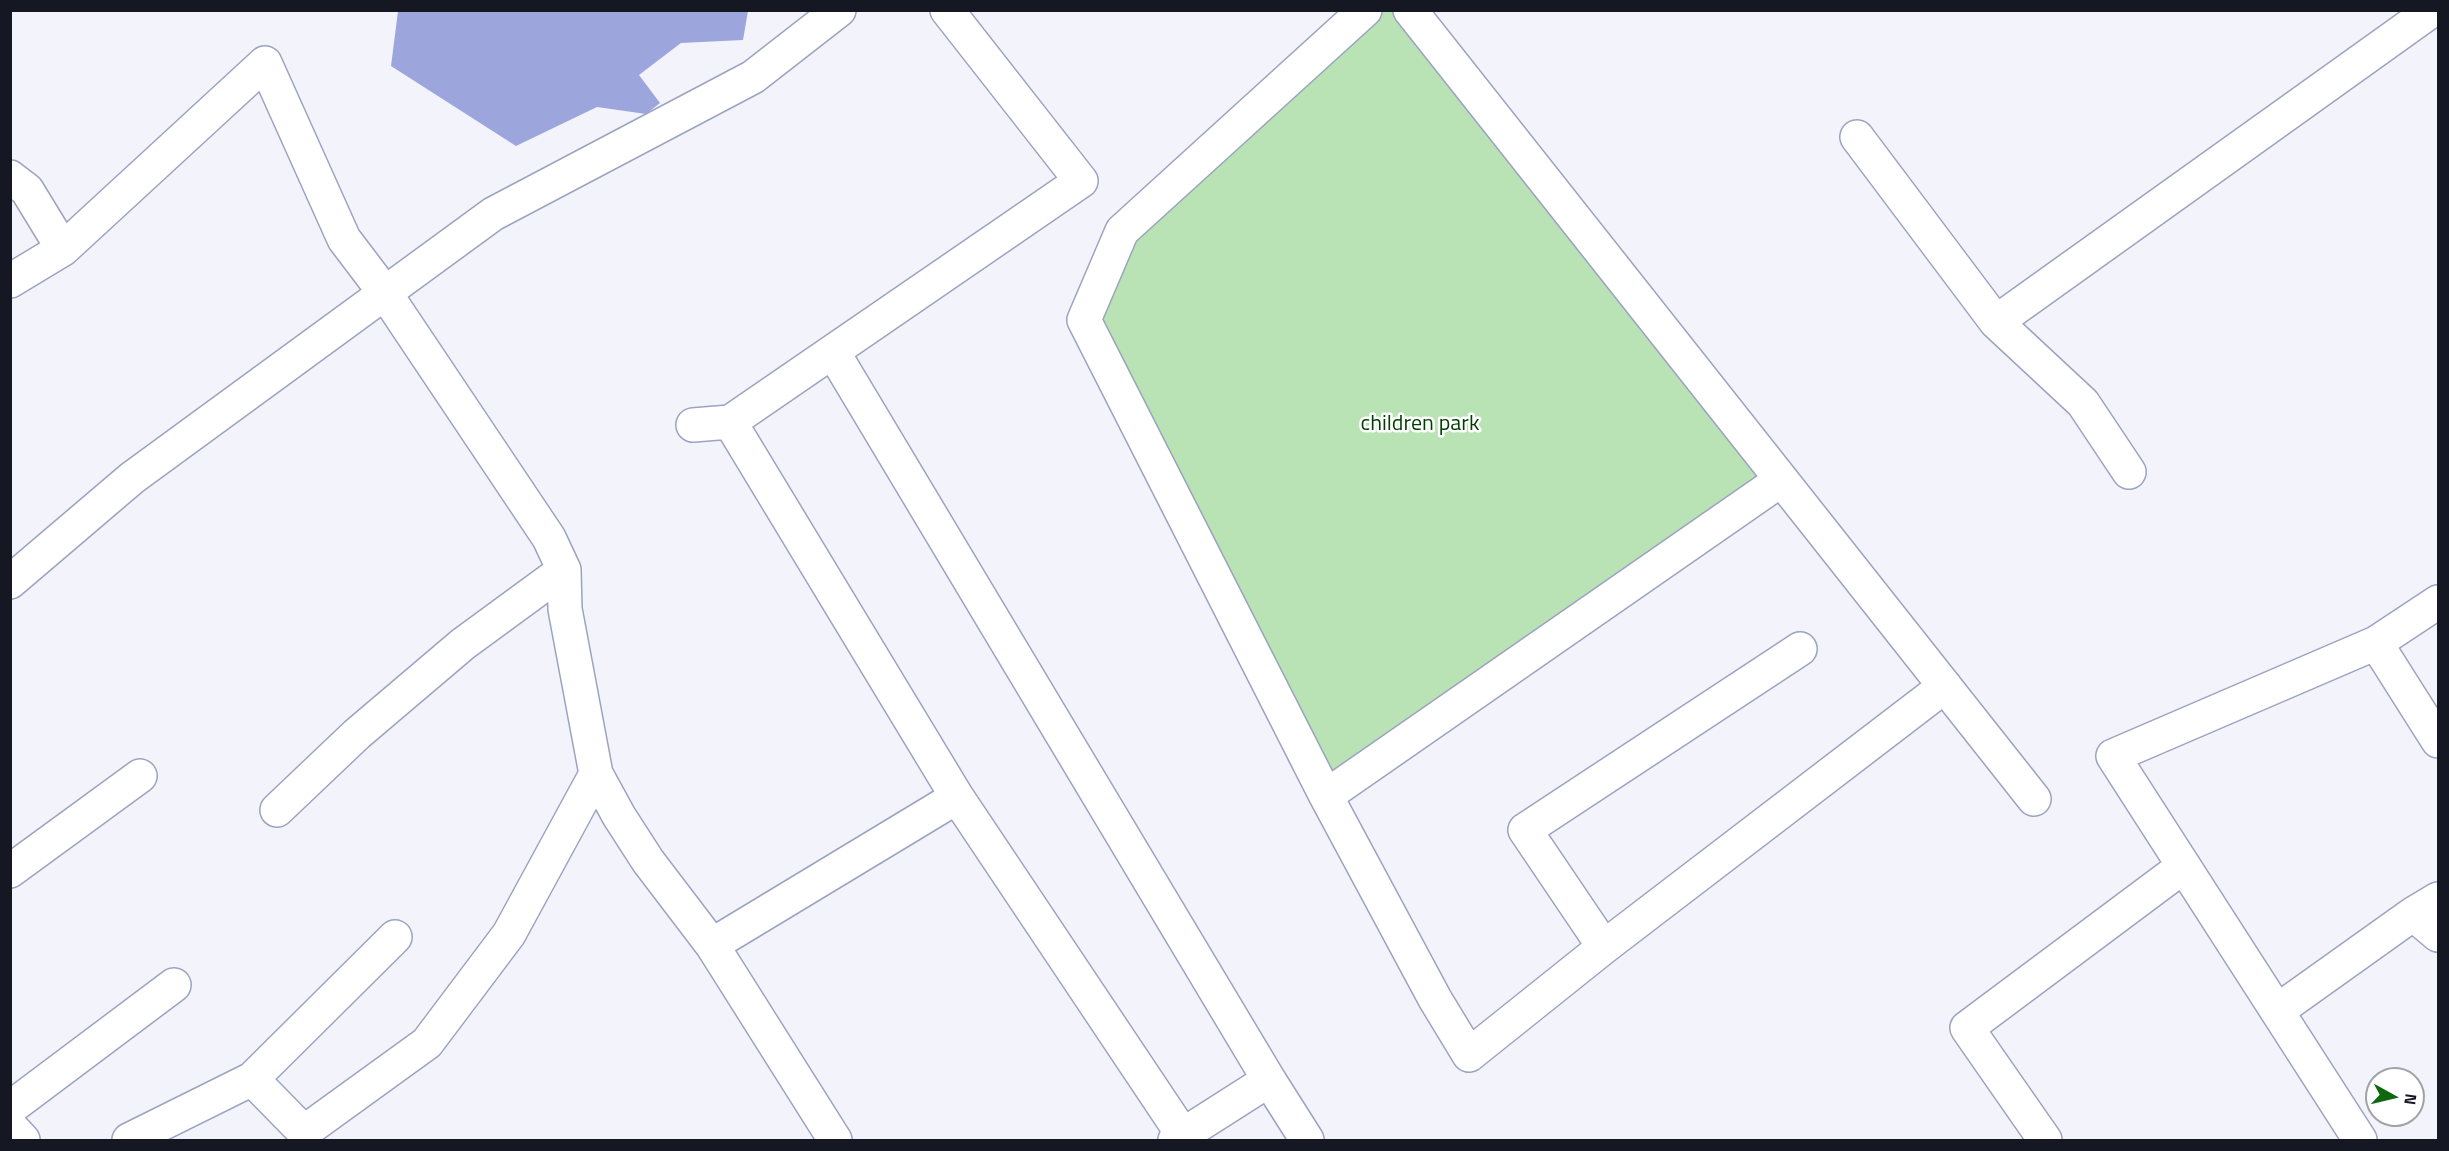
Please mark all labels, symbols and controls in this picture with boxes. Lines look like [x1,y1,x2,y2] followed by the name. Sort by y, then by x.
[1361,412,1479,438] park label: children park
[2365,1067,2425,1127] north arrow
[2398,1092,2423,1106] text: N

